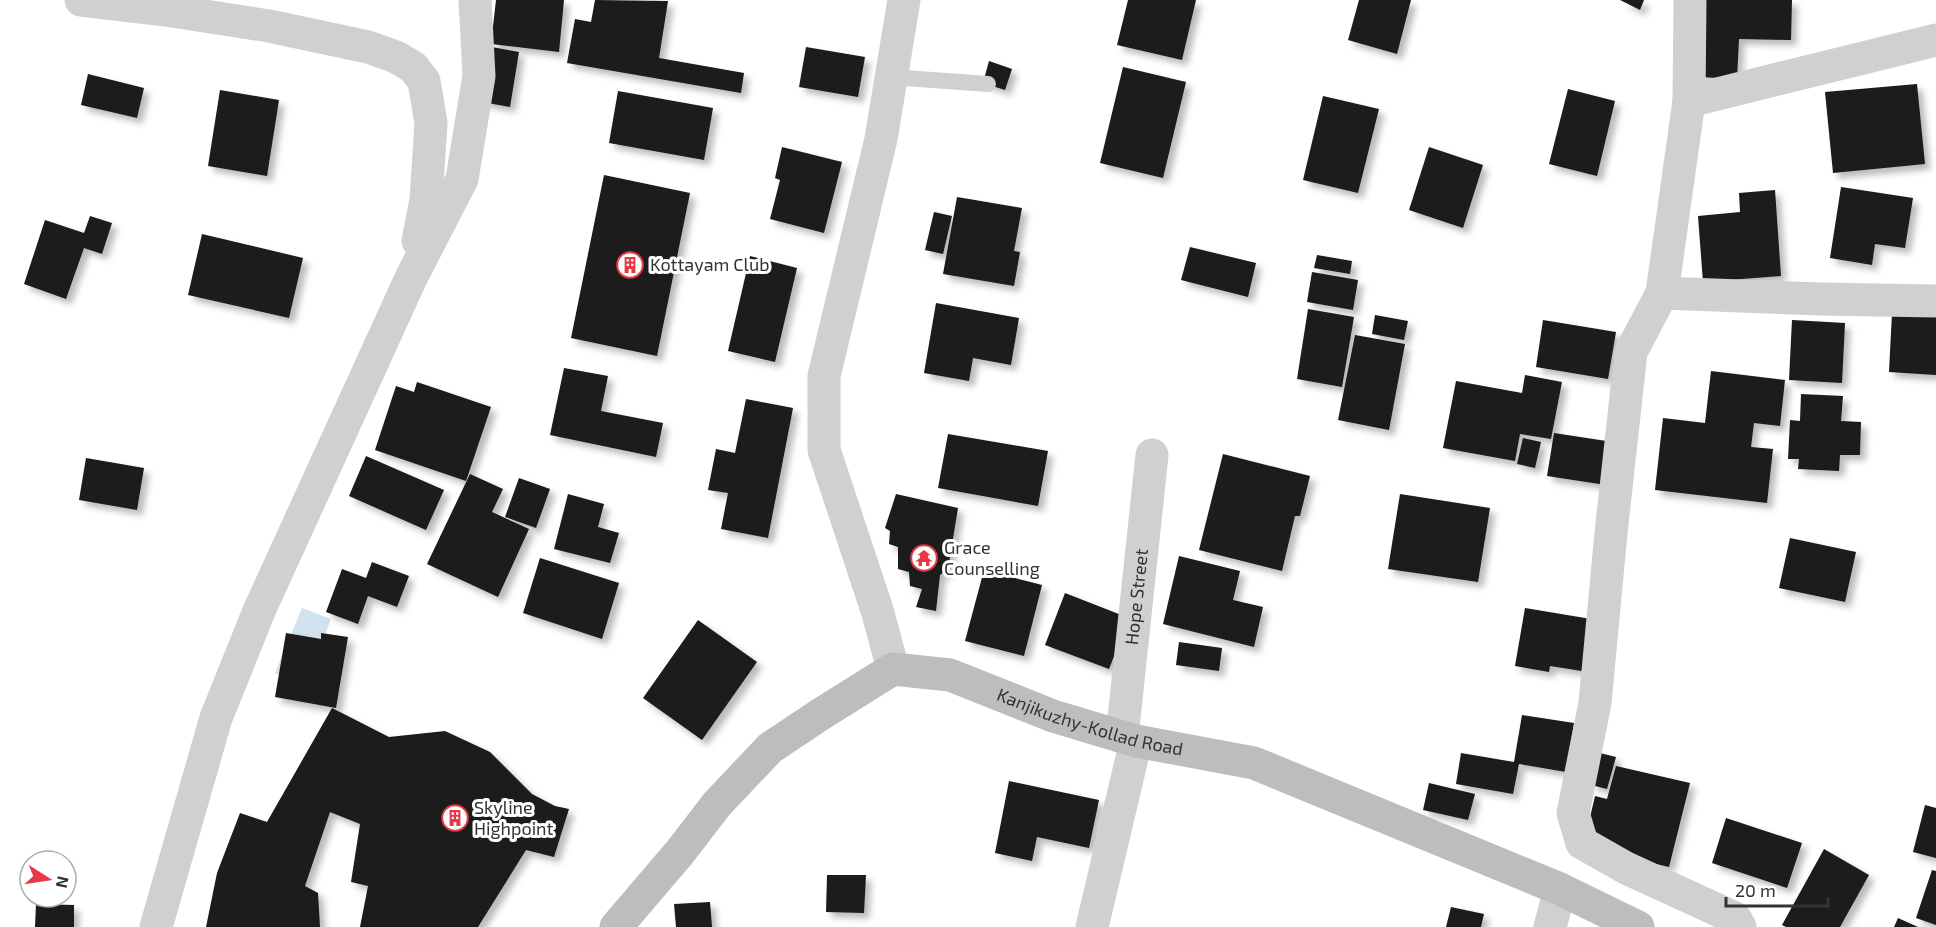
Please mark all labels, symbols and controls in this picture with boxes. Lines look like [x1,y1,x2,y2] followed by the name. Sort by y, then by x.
[615,250,645,280] building icon: Kottayam Club
[650,253,769,275] place label: Kottayam Club
[944,536,1040,579] place label: Grace Counselling
[909,543,939,573] temple icon: Grace Counselling
[1120,547,1152,646] street label: Hope Street
[994,683,1185,760] street label: Kanjikuzhy-Kollad Road
[474,796,554,839] place label: Skyline Highpoint
[440,803,470,833] building icon: Skyline Highpoint
[18,849,78,909] north arrow
[1726,870,1828,908] scale bar
[53,875,74,890] text: N
[1735,879,1776,901] text: 20 m

